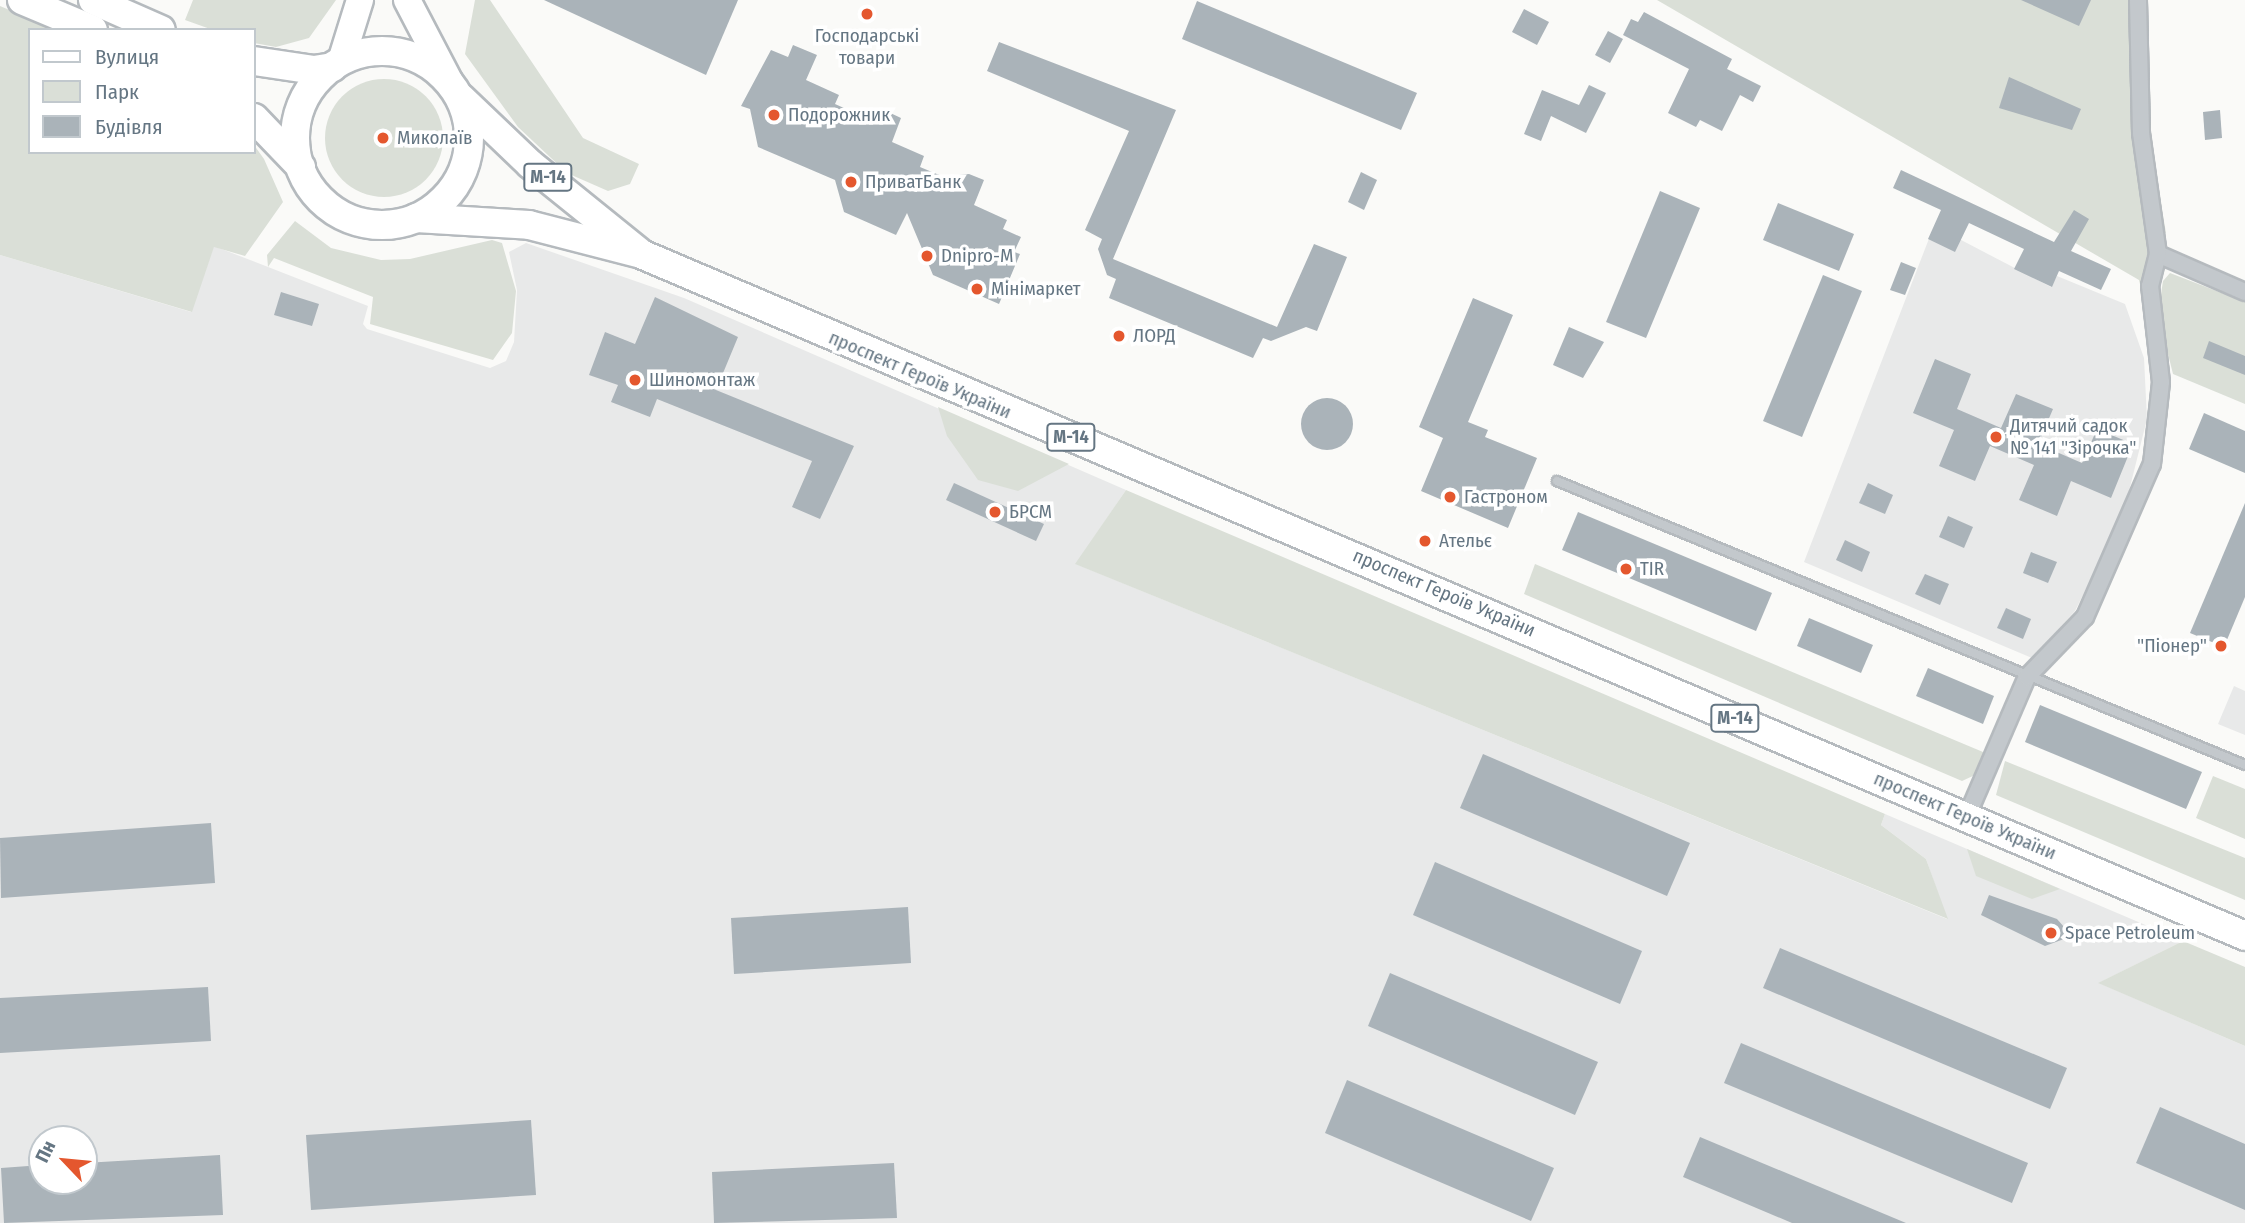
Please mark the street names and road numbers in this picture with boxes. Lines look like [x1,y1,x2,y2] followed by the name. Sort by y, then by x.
[522,162,574,192] road number: М-14
[825,326,1015,424] street label: проспект Героїв України
[1045,422,1097,452] road number: М-14
[1349,544,1539,642] street label: проспект Героїв України
[1709,704,1761,732] road number: М-14
[1870,767,2060,865] street label: проспект Героїв України

